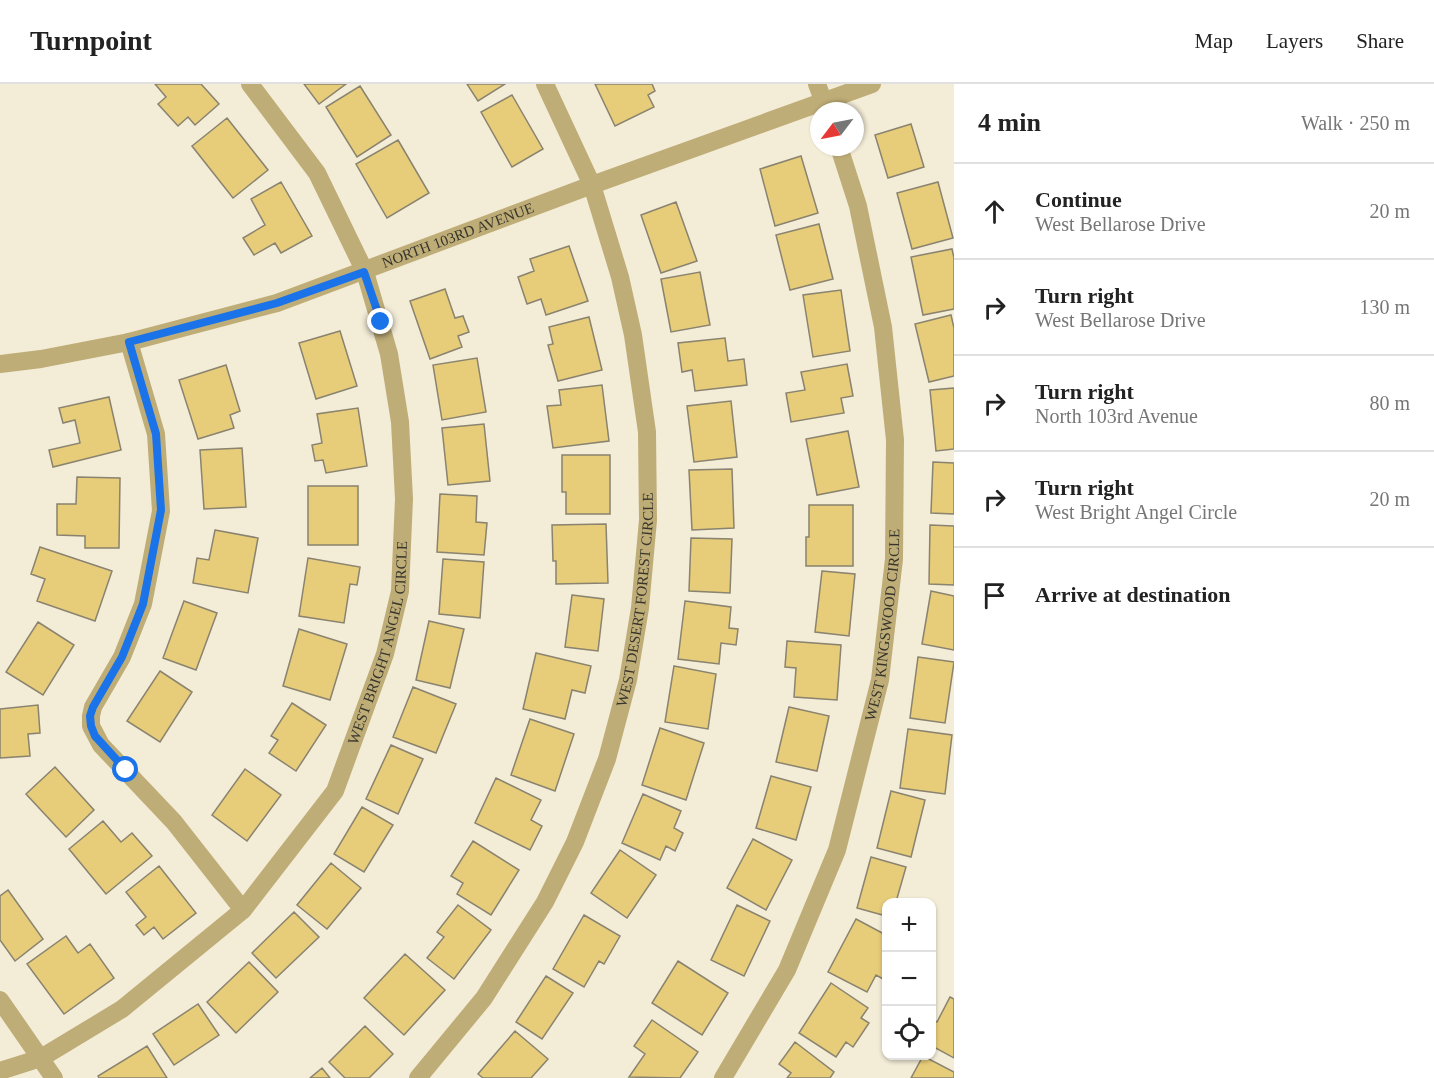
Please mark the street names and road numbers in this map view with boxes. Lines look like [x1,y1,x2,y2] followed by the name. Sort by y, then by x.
[380,200,536,271] street label: NORTH 103RD AVENUE
[613,492,656,709] street label: WEST DESERT FOREST CIRCLE
[862,529,902,723] street label: WEST KINGSWOOD CIRCLE
[345,541,410,746] street label: WEST BRIGHT ANGEL CIRCLE

